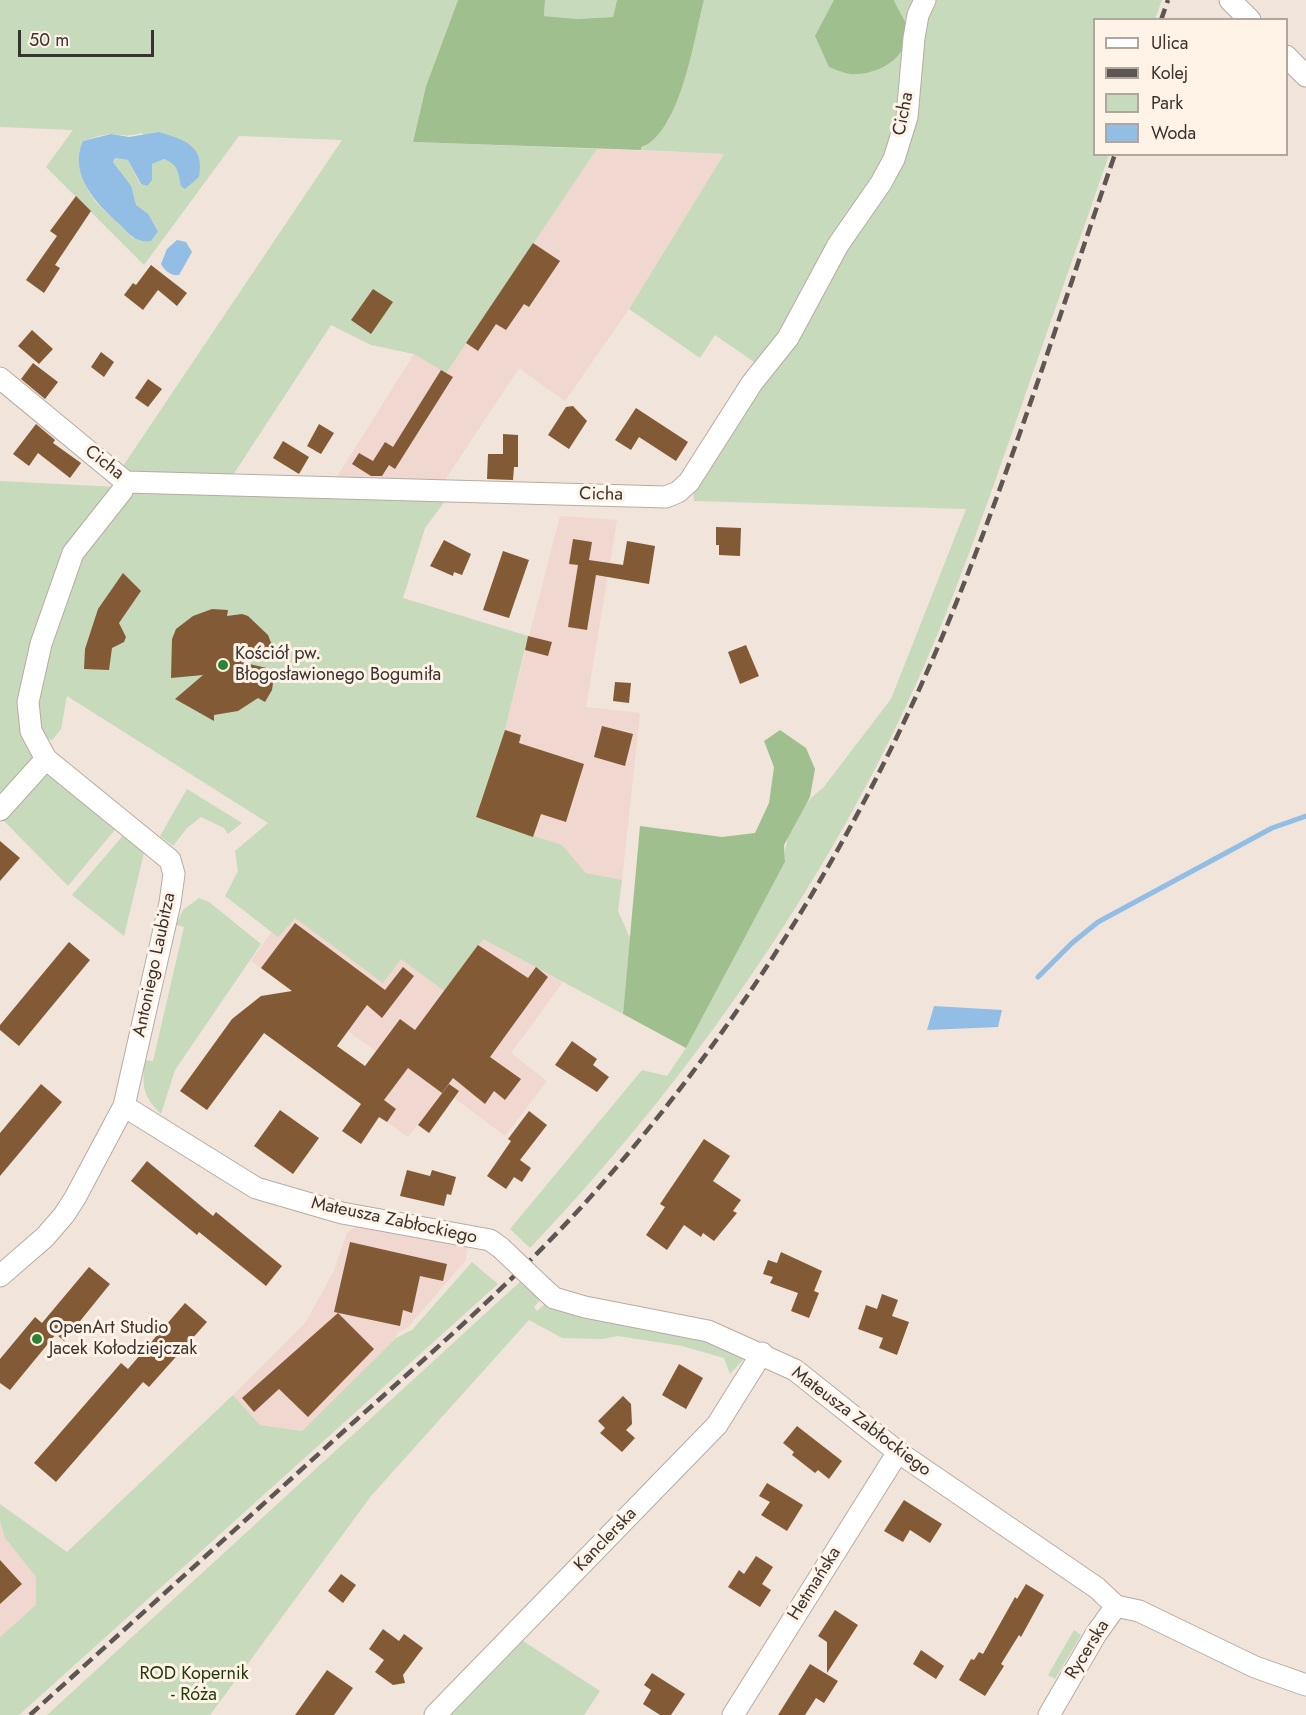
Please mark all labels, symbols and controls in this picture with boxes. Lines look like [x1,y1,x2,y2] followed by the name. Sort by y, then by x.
[21,18,158,56] scale bar
[1093,18,1288,156] legend
[29,27,69,53] text: 50 m
[1151,30,1188,56] text: Ulica
[1151,60,1188,86] text: Kolej
[889,90,919,138] street label: Cicha
[1151,90,1183,116] text: Park
[1151,120,1196,146] text: Woda
[80,441,128,485] street label: Cicha
[579,484,623,506] street label: Cicha
[235,644,441,686] place label: Kościół pw. Błogosławionego Bogumiła
[216,658,230,672] marker: Kościół pw. Błogosławionego Bogumiła
[129,891,181,1039] street label: Antoniego Laubitza
[309,1193,479,1249] street label: Mateusza Zabłockiego
[49,1318,197,1360] place label: OpenArt Studio Jacek Kołodziejczak
[30,1332,44,1346] marker: OpenArt Studio Jacek Kołodziejczak
[787,1362,935,1482] street label: Mateusza Zabłockiego
[570,1504,642,1576] street label: Kanclerska
[784,1543,846,1625] street label: Hetmańska
[1061,1616,1115,1684] street label: Rycerska
[139,1664,249,1706] park label: ROD Kopernik - Róża

